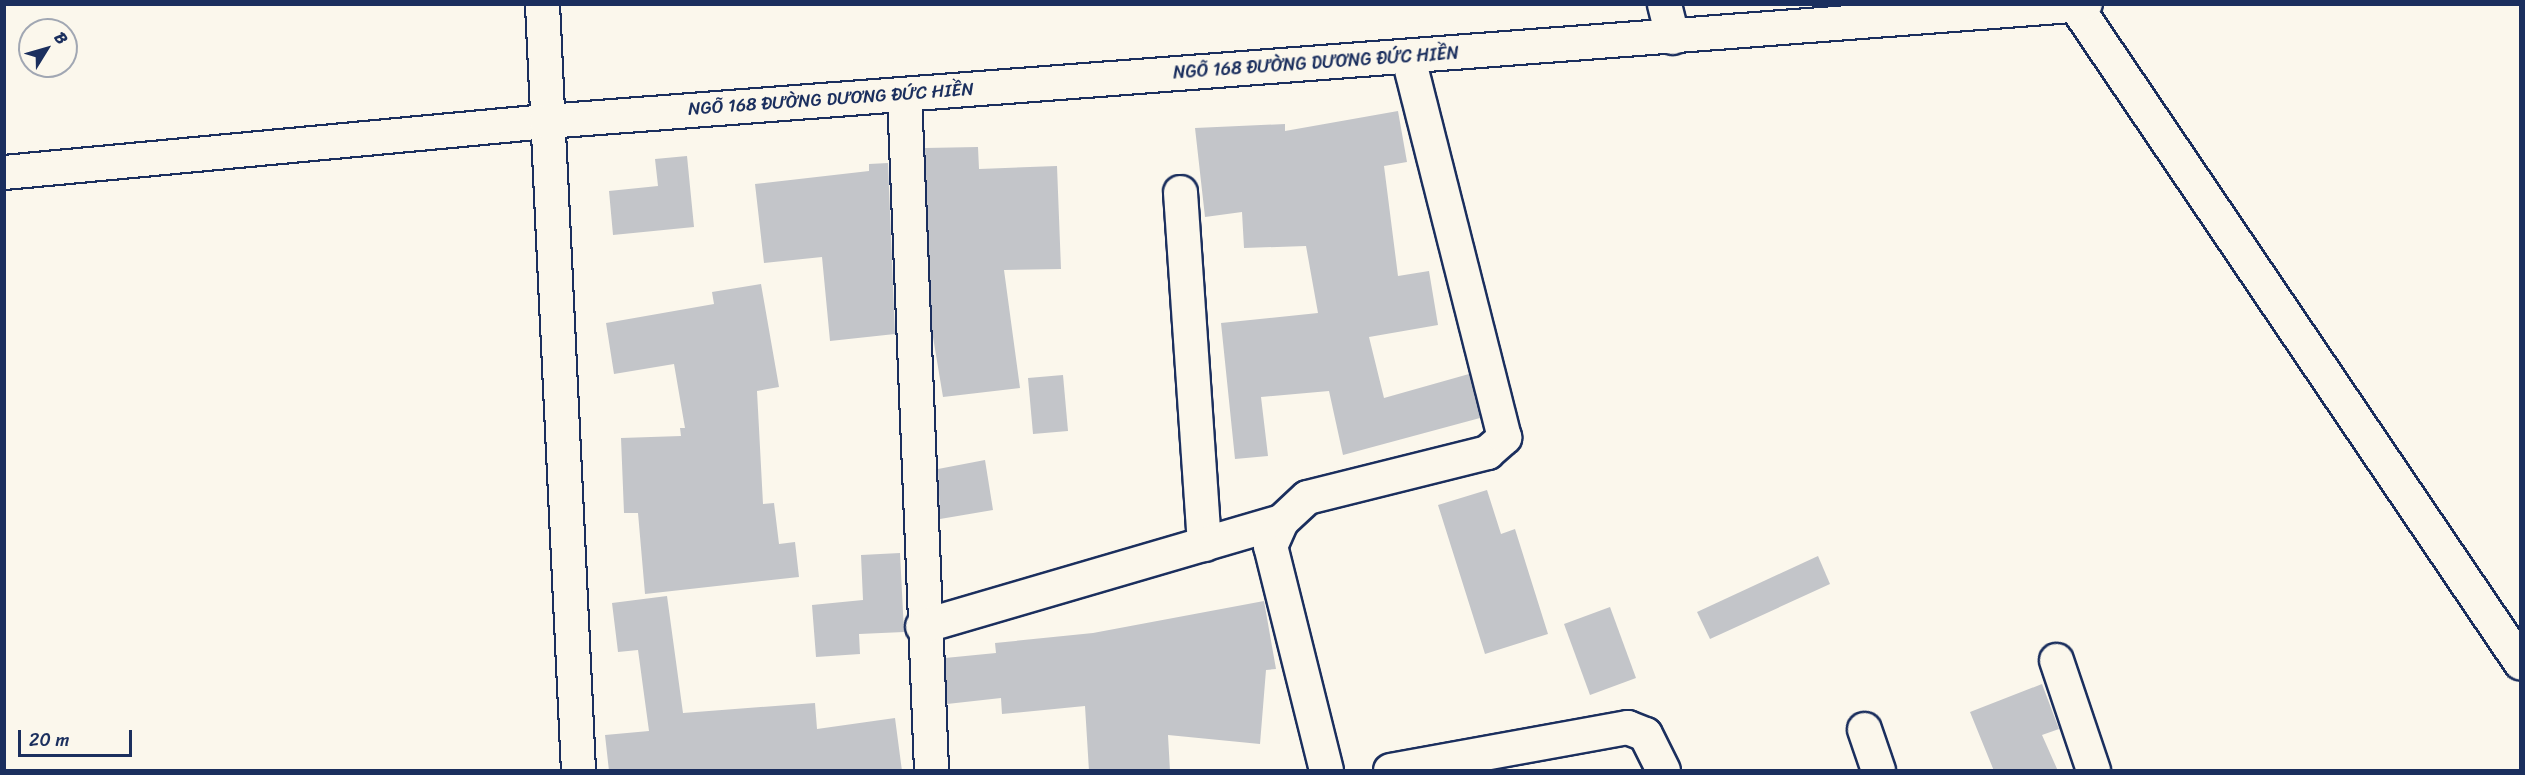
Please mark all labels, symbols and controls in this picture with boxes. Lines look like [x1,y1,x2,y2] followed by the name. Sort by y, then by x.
[18,18,78,78] north arrow
[47,25,76,51] text: B
[1172,42,1460,84] street label: NGÕ 168 ĐƯỜNG DƯƠNG ĐỨC HIỀN
[687,78,975,120] street label: NGÕ 168 ĐƯỜNG DƯƠNG ĐỨC HIỀN
[21,718,135,756] scale bar
[29,724,69,756] text: 20 m

